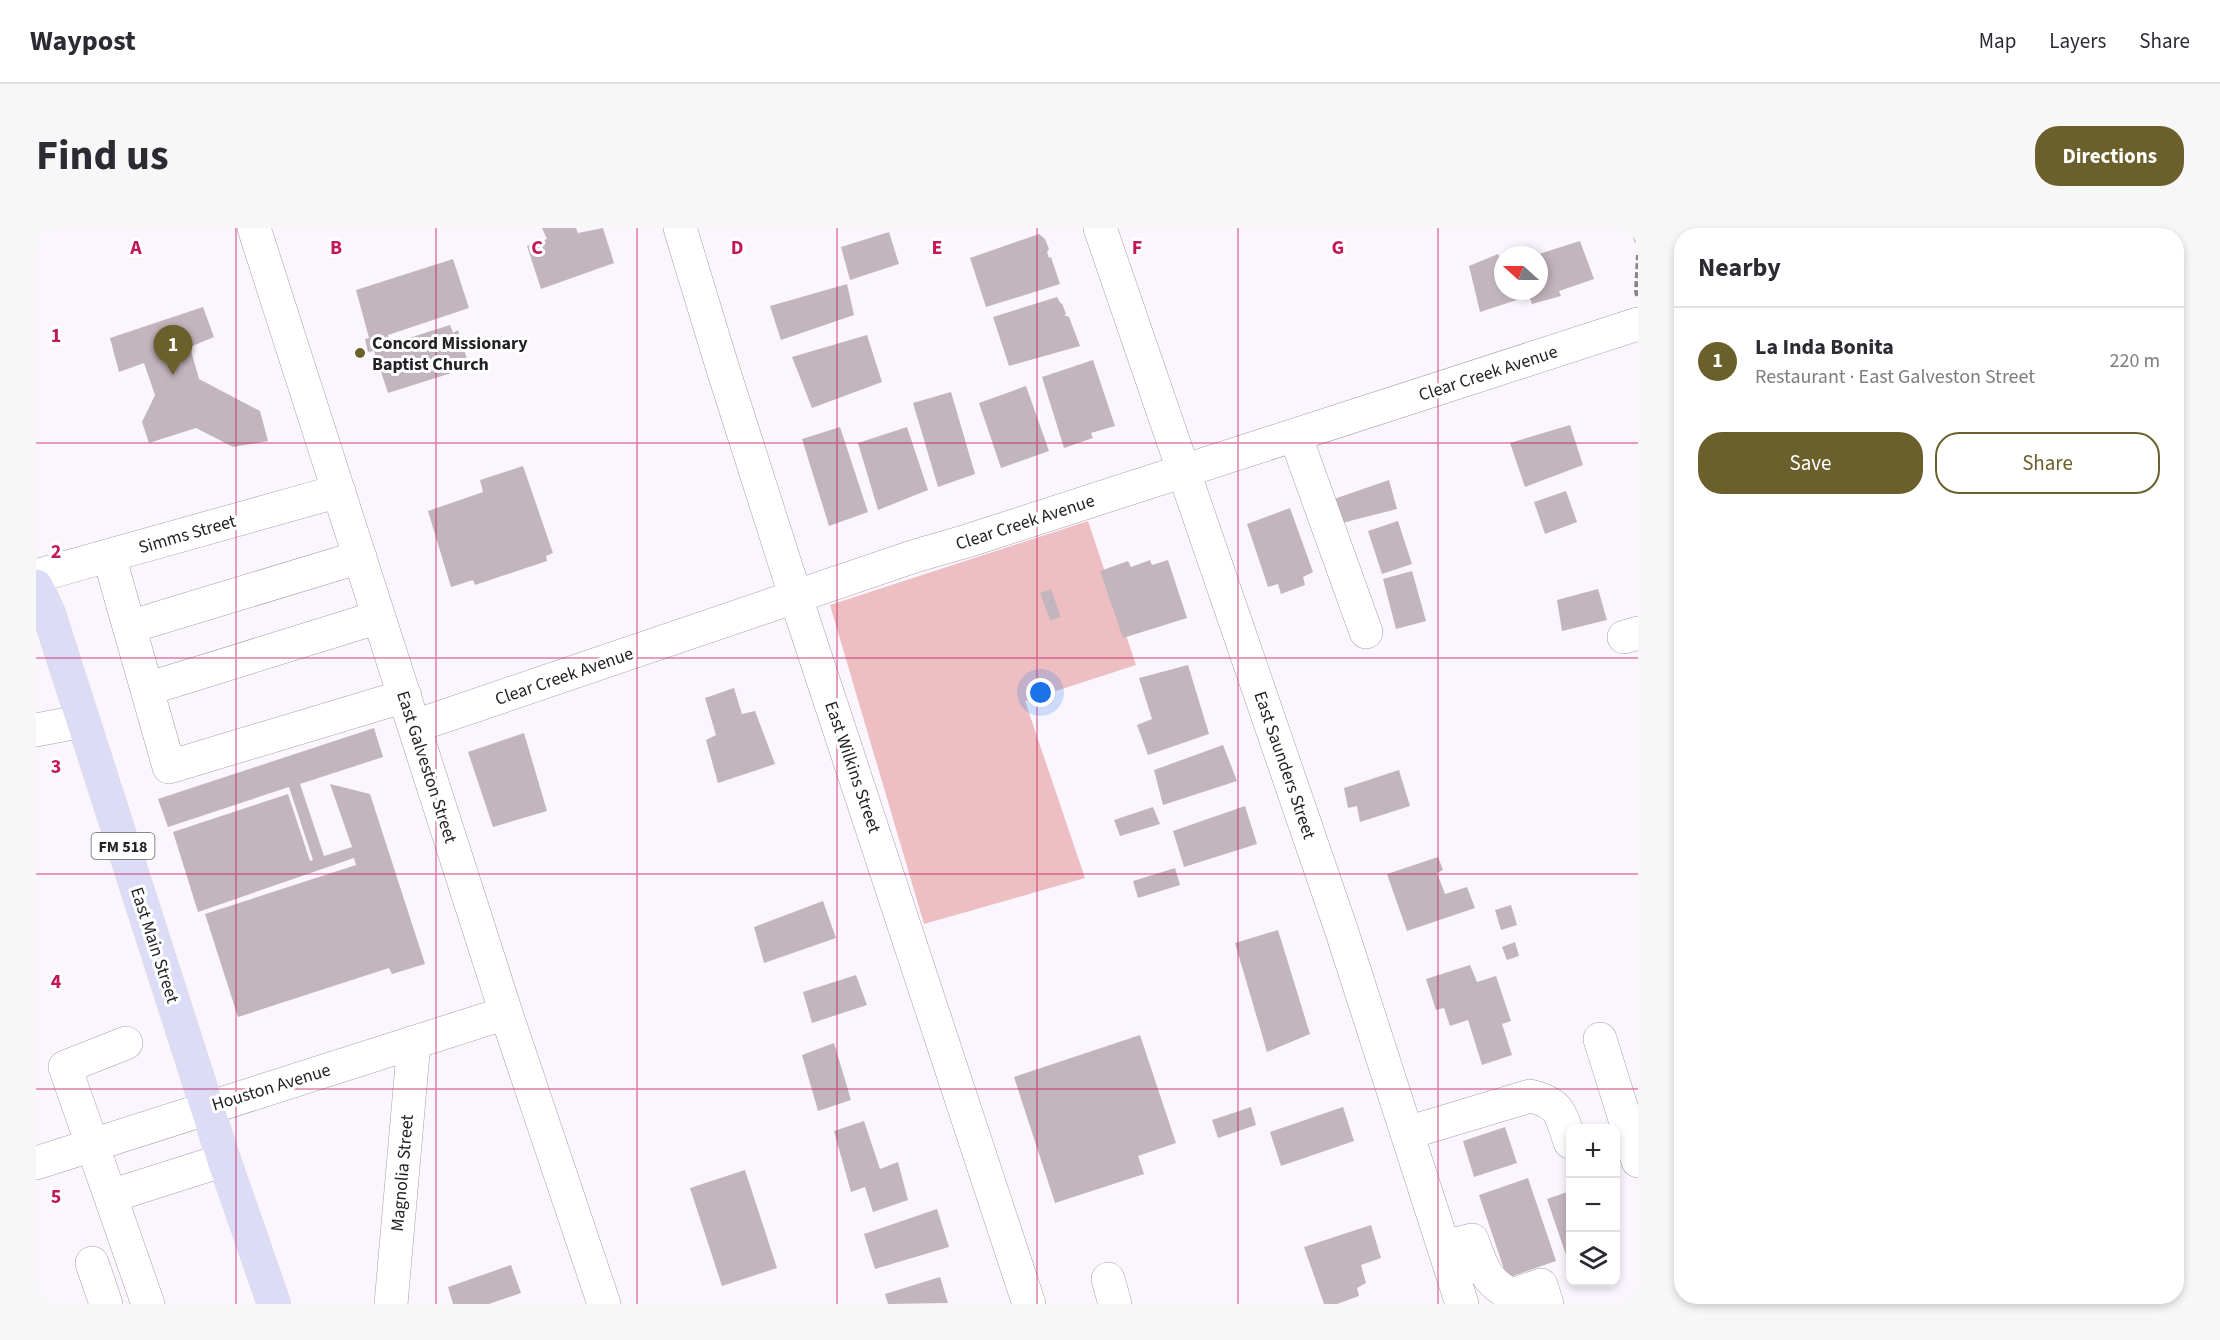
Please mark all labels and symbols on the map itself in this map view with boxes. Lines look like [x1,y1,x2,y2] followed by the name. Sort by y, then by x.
[129,234,142,262] text: A
[330,234,342,262] text: B
[531,234,543,262] text: C
[731,234,743,262] text: D
[932,234,942,262] text: E
[1132,234,1142,262] text: F
[1332,234,1344,262] text: G
[1494,246,1548,300] north arrow
[51,322,61,350] text: 1
[154,326,192,375] pin: 1
[372,331,528,377] place label: Concord Missionary Baptist Church
[1416,339,1561,408] street label: Clear Creek Avenue
[353,346,367,360] marker: Concord Missionary Baptist Church
[953,488,1098,557] street label: Clear Creek Avenue
[136,509,239,560] street label: Simms Street
[51,538,61,566] text: 2
[492,641,637,712] street label: Clear Creek Avenue
[1026,678,1055,707] your location
[390,688,463,847] street label: East Galveston Street
[1247,688,1322,843] street label: East Saunders Street
[818,698,887,836] street label: East Wilkins Street
[51,753,61,781] text: 3
[92,833,154,859] road number: FM 518
[124,884,185,1006] street label: East Main Street
[51,968,62,996] text: 4
[209,1058,334,1117] street label: Houston Avenue
[385,1113,420,1233] street label: Magnolia Street
[51,1183,61,1211] text: 5

